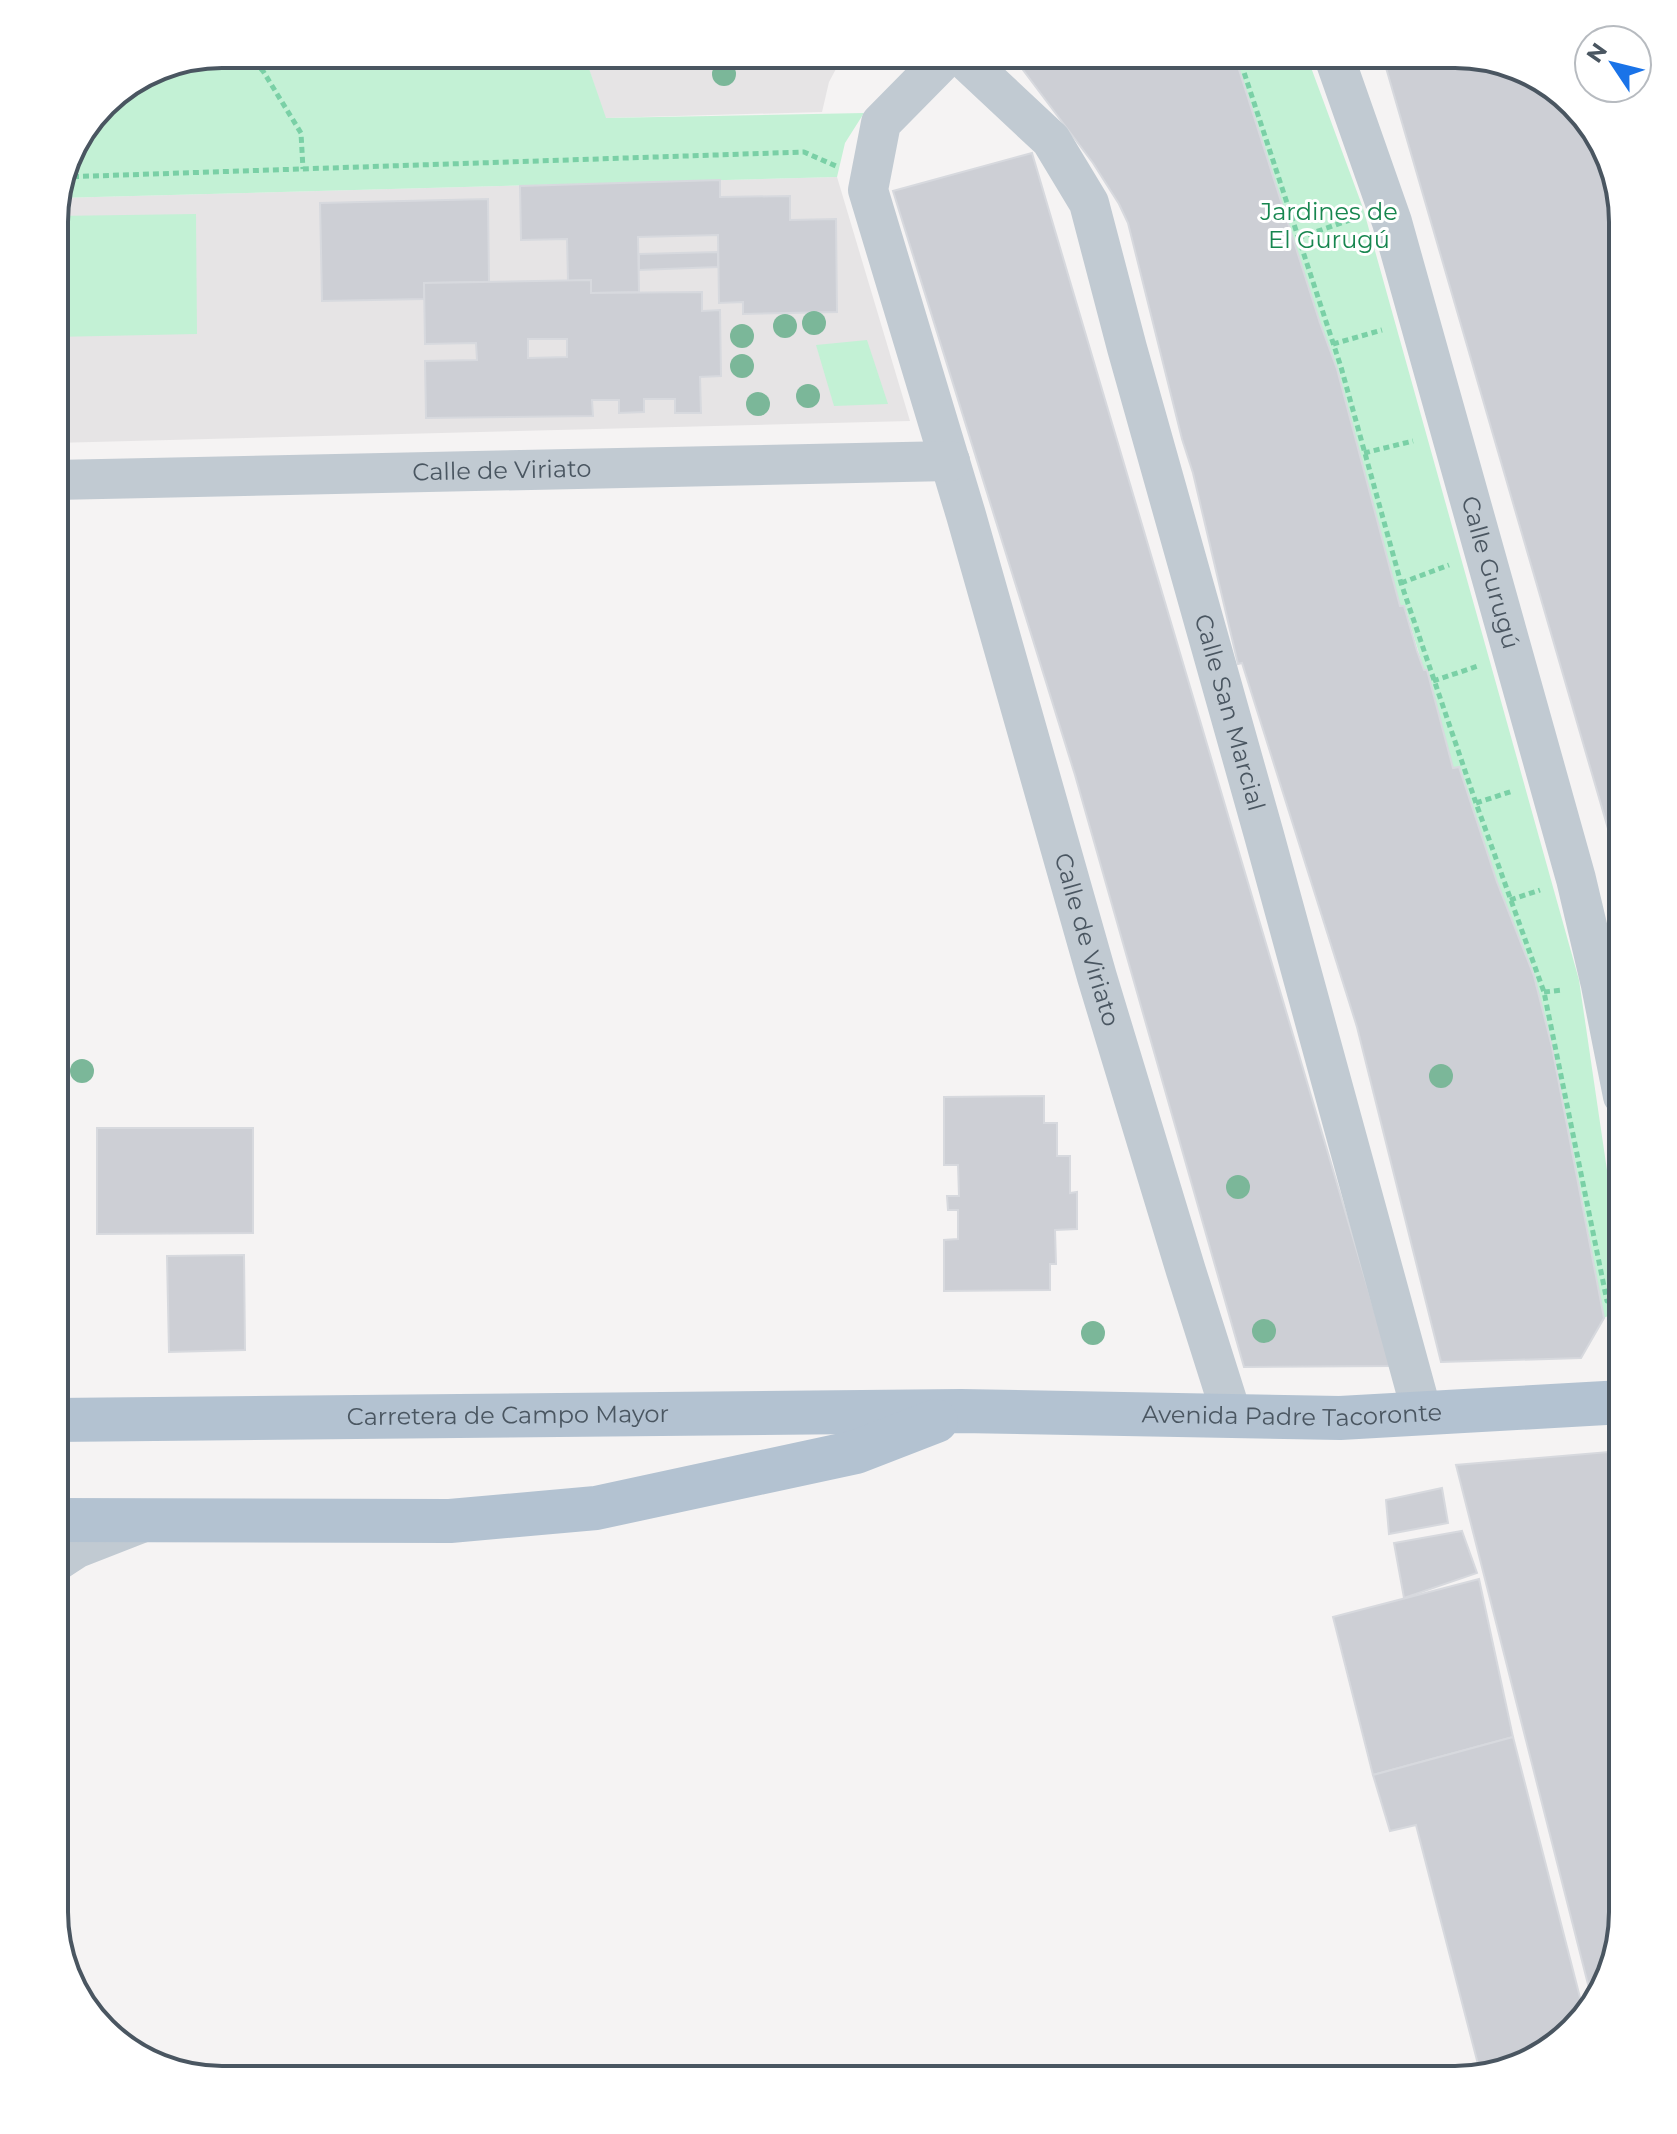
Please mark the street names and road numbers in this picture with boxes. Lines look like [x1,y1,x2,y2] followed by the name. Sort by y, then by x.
[412,454,592,486] street label: Calle de Viriato
[1455,492,1526,652] street label: Calle Gurugú
[1189,611,1271,814] street label: Calle San Marcial
[1049,849,1126,1030] street label: Calle de Viriato
[1141,1397,1443,1432] street label: Avenida Padre Tacoronte
[347,1399,669,1431] street label: Carretera de Campo Mayor

